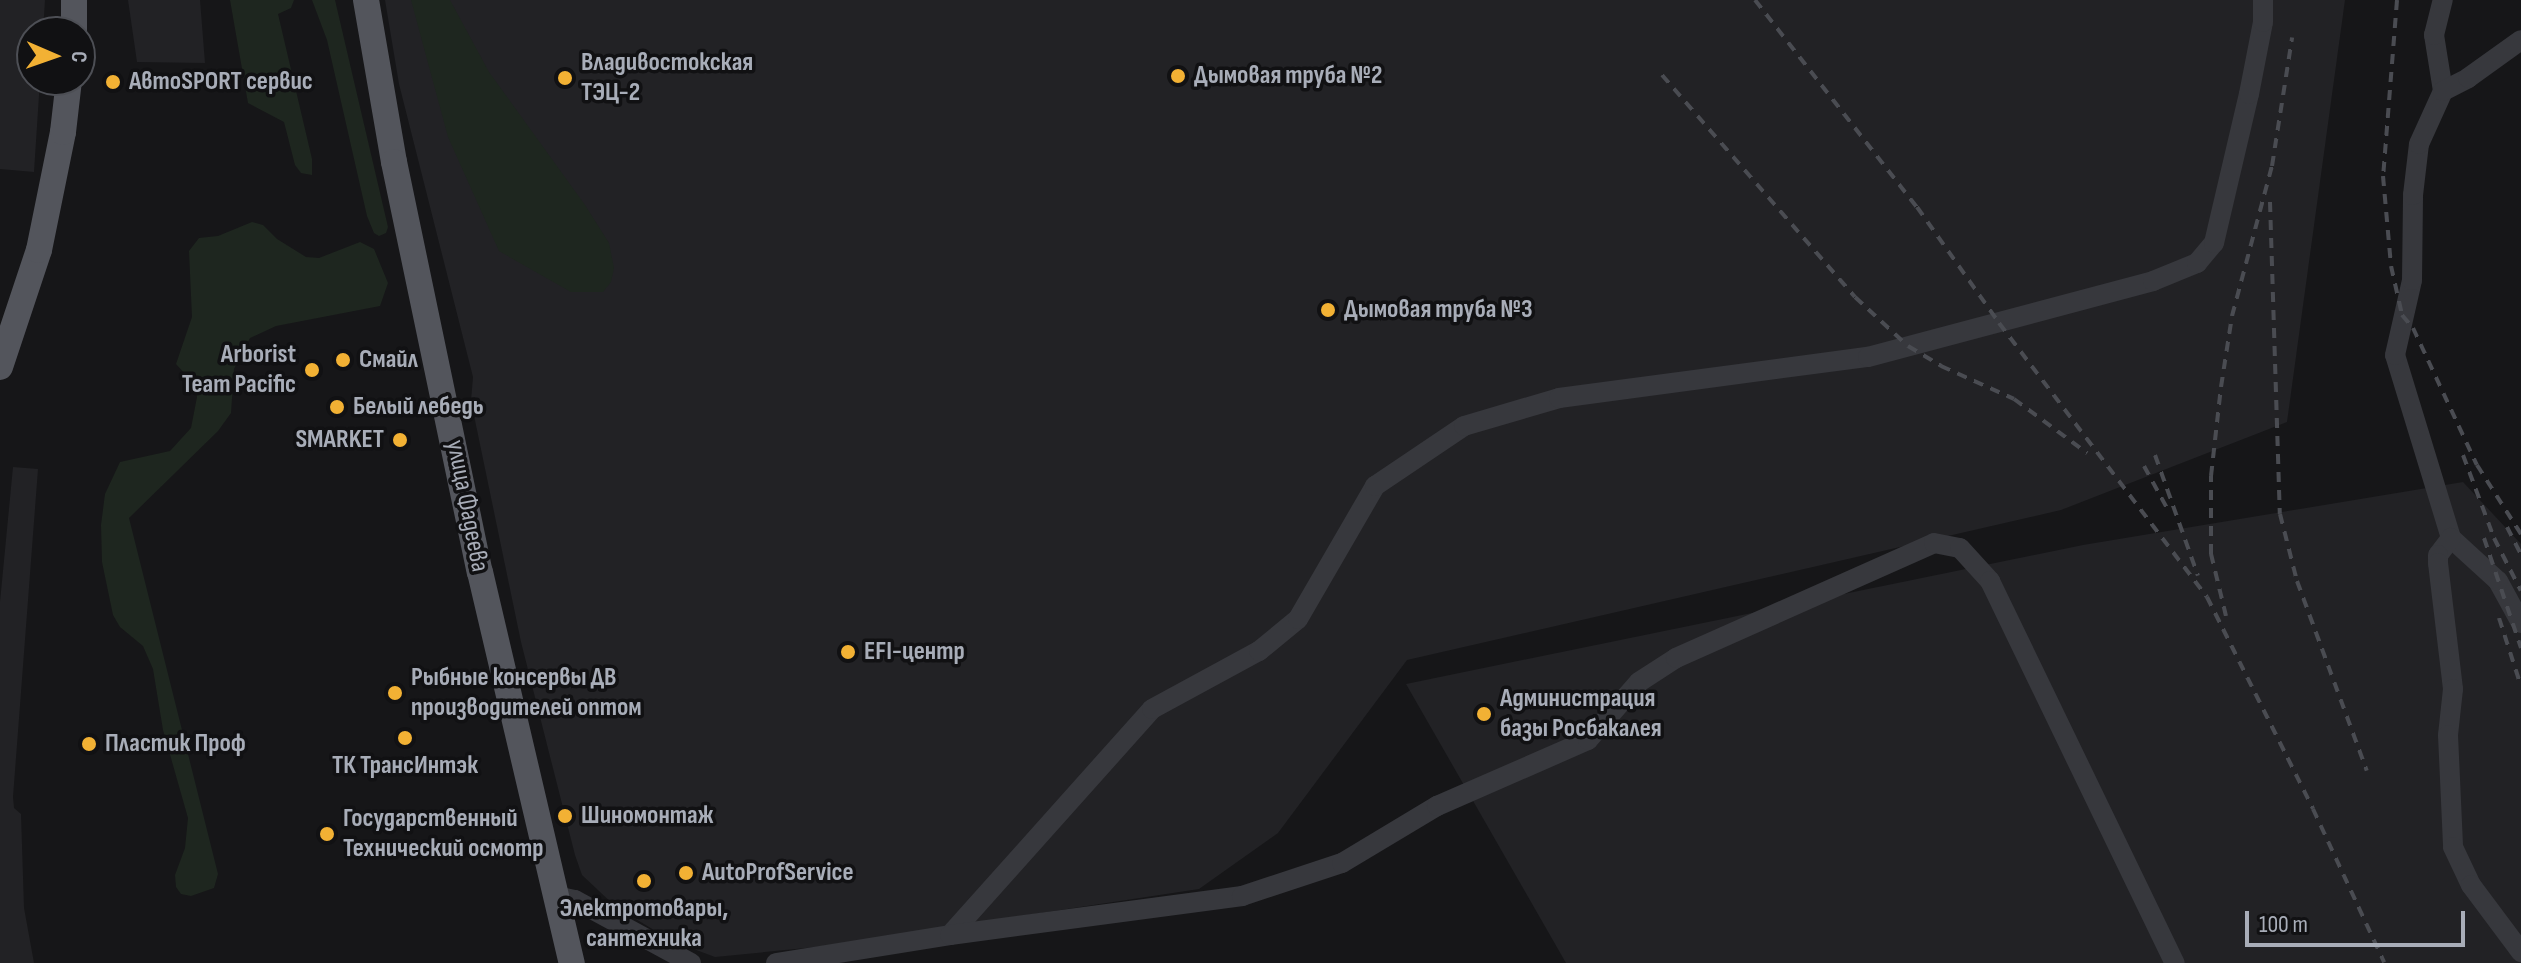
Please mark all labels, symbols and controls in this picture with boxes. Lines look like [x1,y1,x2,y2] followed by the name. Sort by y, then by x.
[16,16,96,96] north arrow
[581,47,753,108] place label: Владивостокская ТЭЦ-2
[65,51,92,63] text: С
[1194,60,1382,92] place label: Дымовая труба №2
[129,66,313,98] place label: АвтоSPORT сервис
[1169,67,1187,85] marker: Дымовая труба №2
[556,69,574,87] marker: Владивостокская ТЭЦ-2
[104,73,122,91] marker: АвтоSPORT сервис
[1344,294,1533,326] place label: Дымовая труба №3
[1319,301,1337,319] marker: Дымовая труба №3
[182,339,296,400] place label: Arborist Team Pacific
[359,344,418,376] place label: Смайл
[334,351,352,369] marker: Смайл
[303,361,321,379] marker: Arborist Team Pacific
[353,391,484,423] place label: Белый лебедь
[328,398,346,416] marker: Белый лебедь
[295,424,384,456] place label: SMARKET
[391,431,409,449] marker: SMARKET
[439,437,495,575] street label: улица Фадеева
[864,636,965,668] place label: EFI-центр
[839,643,857,661] marker: EFI-центр
[411,662,642,724] place label: Рыбные консервы ДВ производителей оптом
[1500,683,1662,744] place label: Администрация базы Росбакалея
[386,684,404,702] marker: Рыбные консервы ДВ производителей оптом
[1475,705,1493,723] marker: Администрация базы Росбакалея
[105,728,246,760] place label: Пластик Проф
[396,729,414,747] marker: ТК ТрансИнтэк
[80,735,98,753] marker: Пластик Проф
[332,750,478,782] place label: ТК ТрансИнтэк
[581,800,713,832] place label: Шиномонтаж
[343,803,543,864] place label: Государственный Технический осмотр
[556,807,574,825] marker: Шиномонтаж
[318,825,336,843] marker: Государственный Технический осмотр
[702,857,854,889] place label: AutoProfService
[677,864,695,882] marker: AutoProfService
[635,872,653,890] marker: Электротовары, сантехника
[560,893,728,954] place label: Электротовары, сантехника
[2249,895,2469,945] scale bar
[2259,910,2308,939] text: 100 m

